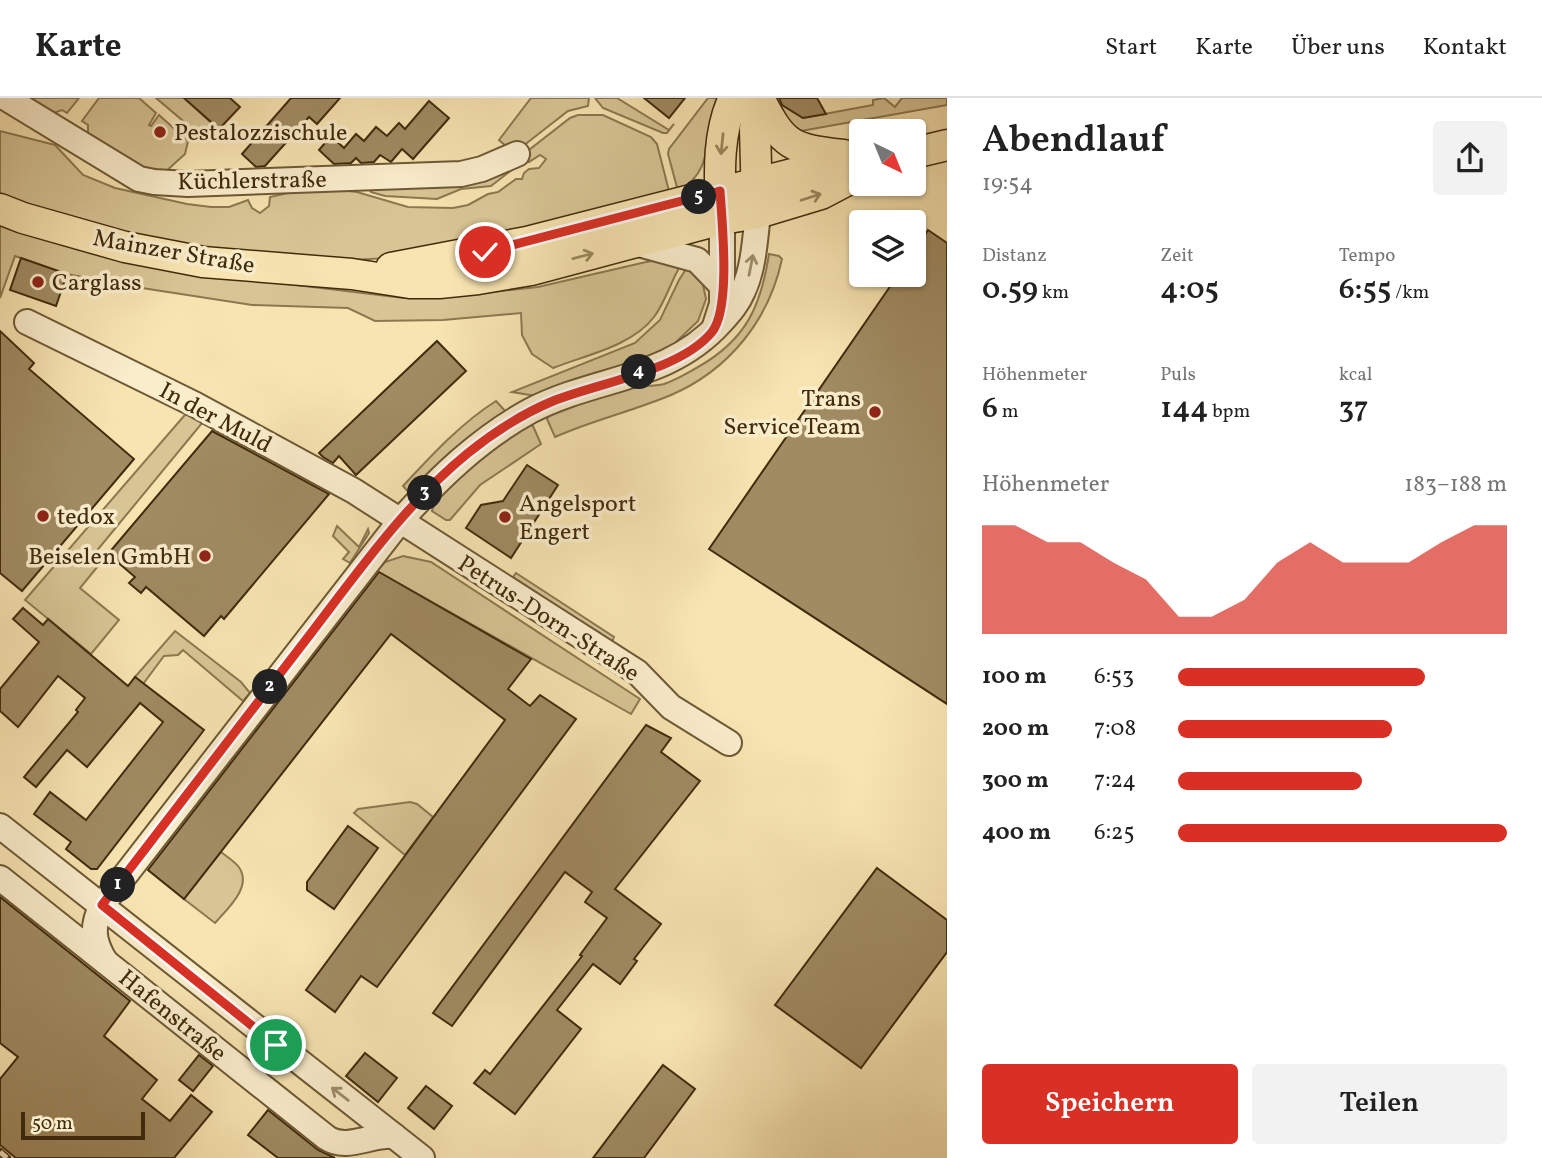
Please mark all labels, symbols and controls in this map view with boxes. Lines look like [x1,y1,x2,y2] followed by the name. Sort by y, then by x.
[35,25,122,71] text: Karte
[1105,31,1157,65] text: Start
[1195,31,1253,65] text: Karte
[1291,31,1385,65] text: Über uns
[1423,31,1507,65] text: Kontakt
[982,115,1165,168] text: Abendlauf
[174,117,348,151] place label: Pestalozzischule
[849,119,926,196] north arrow
[849,119,926,287] map controls
[1433,121,1507,195] button: share
[152,124,168,140] marker: Pestalozzischule
[715,132,728,155] one-way arrow
[177,164,327,200] street label: Küchlerstraße
[982,168,1033,200] text: 19:54
[682,180,716,214] pin: 5
[694,183,703,209] text: 5
[799,189,821,202] one-way arrow
[849,210,926,287] button: layers
[90,222,257,284] street label: Mainzer Straße
[455,222,515,282] pin
[466,233,504,271] icon: check
[982,243,1047,269] text: Distanz
[1160,243,1194,269] text: Zeit
[1339,243,1395,269] text: Tempo
[571,249,594,262] one-way arrow
[744,254,758,277] one-way arrow
[52,267,142,301] place label: Carglass
[982,269,1038,311] text: 0.59
[1160,269,1219,311] text: 4:05
[1339,269,1391,311] text: 6:55
[30,274,46,290] marker: Carglass
[1038,280,1069,306] text: km
[1391,280,1429,306] text: /km
[622,354,656,390] pin: 4
[633,358,644,384] text: 4
[982,362,1087,388] text: Höhenmeter
[1160,362,1196,388] text: Puls
[1339,362,1372,388] text: kcal
[153,375,278,463] street label: In der Muld
[723,383,861,445] place label: Trans Service Team
[982,388,998,430] text: 6
[1160,388,1208,430] text: 144
[1339,388,1368,430] text: 37
[998,399,1019,425] text: m
[1208,399,1250,425] text: bpm
[867,404,883,420] marker: Trans Service Team
[982,469,1109,501] text: Höhenmeter
[1404,469,1507,501] text: 183–188 m
[408,476,442,510] pin: 3
[420,479,429,505] text: 3
[519,488,636,550] place label: Angelsport Engert
[57,501,115,535] place label: tedox
[35,508,51,524] marker: tedox
[497,509,513,525] marker: Angelsport Engert
[28,541,191,575] place label: Beiselen GmbH
[197,548,213,564] marker: Beiselen GmbH
[450,548,645,691] street label: Petrus-Dorn-Straße
[982,661,1047,693] text: 100 m
[1094,661,1134,693] text: 6:53
[252,670,288,704] pin: 2
[265,673,274,699] text: 2
[982,713,1049,745] text: 200 m
[1094,713,1136,745] text: 7:08
[982,765,1049,797] text: 300 m
[1094,765,1136,797] text: 7:24
[982,817,1051,849] text: 400 m
[1094,817,1134,849] text: 6:25
[100,868,136,902] pin: 1
[114,871,121,897] text: 1
[110,962,233,1071] street label: Hafenstraße
[246,1015,306,1075] pin
[257,1026,295,1064] icon: arrive
[982,1064,1238,1144] button: Speichern
[1252,1064,1507,1144] button: Teilen
[332,1086,350,1101] one-way arrow
[21,1109,145,1141] scale bar
[32,1111,73,1137] text: 50 m

